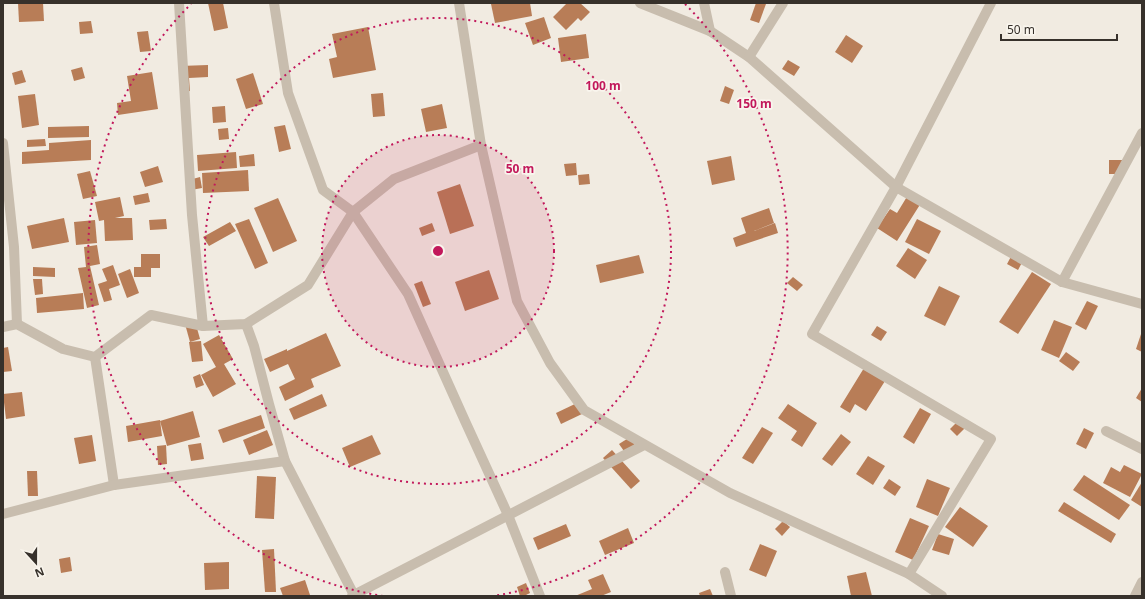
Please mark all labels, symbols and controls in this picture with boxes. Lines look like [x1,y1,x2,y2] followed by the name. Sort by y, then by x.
[1001,16,1117,42] scale bar
[1007,21,1035,38] text: 50 m
[585,77,621,94] text: 100 m
[736,95,772,112] text: 150 m
[506,160,534,177] text: 50 m
[431,244,445,258] centre of rings
[16,543,56,583] north arrow
[33,564,47,581] text: N

